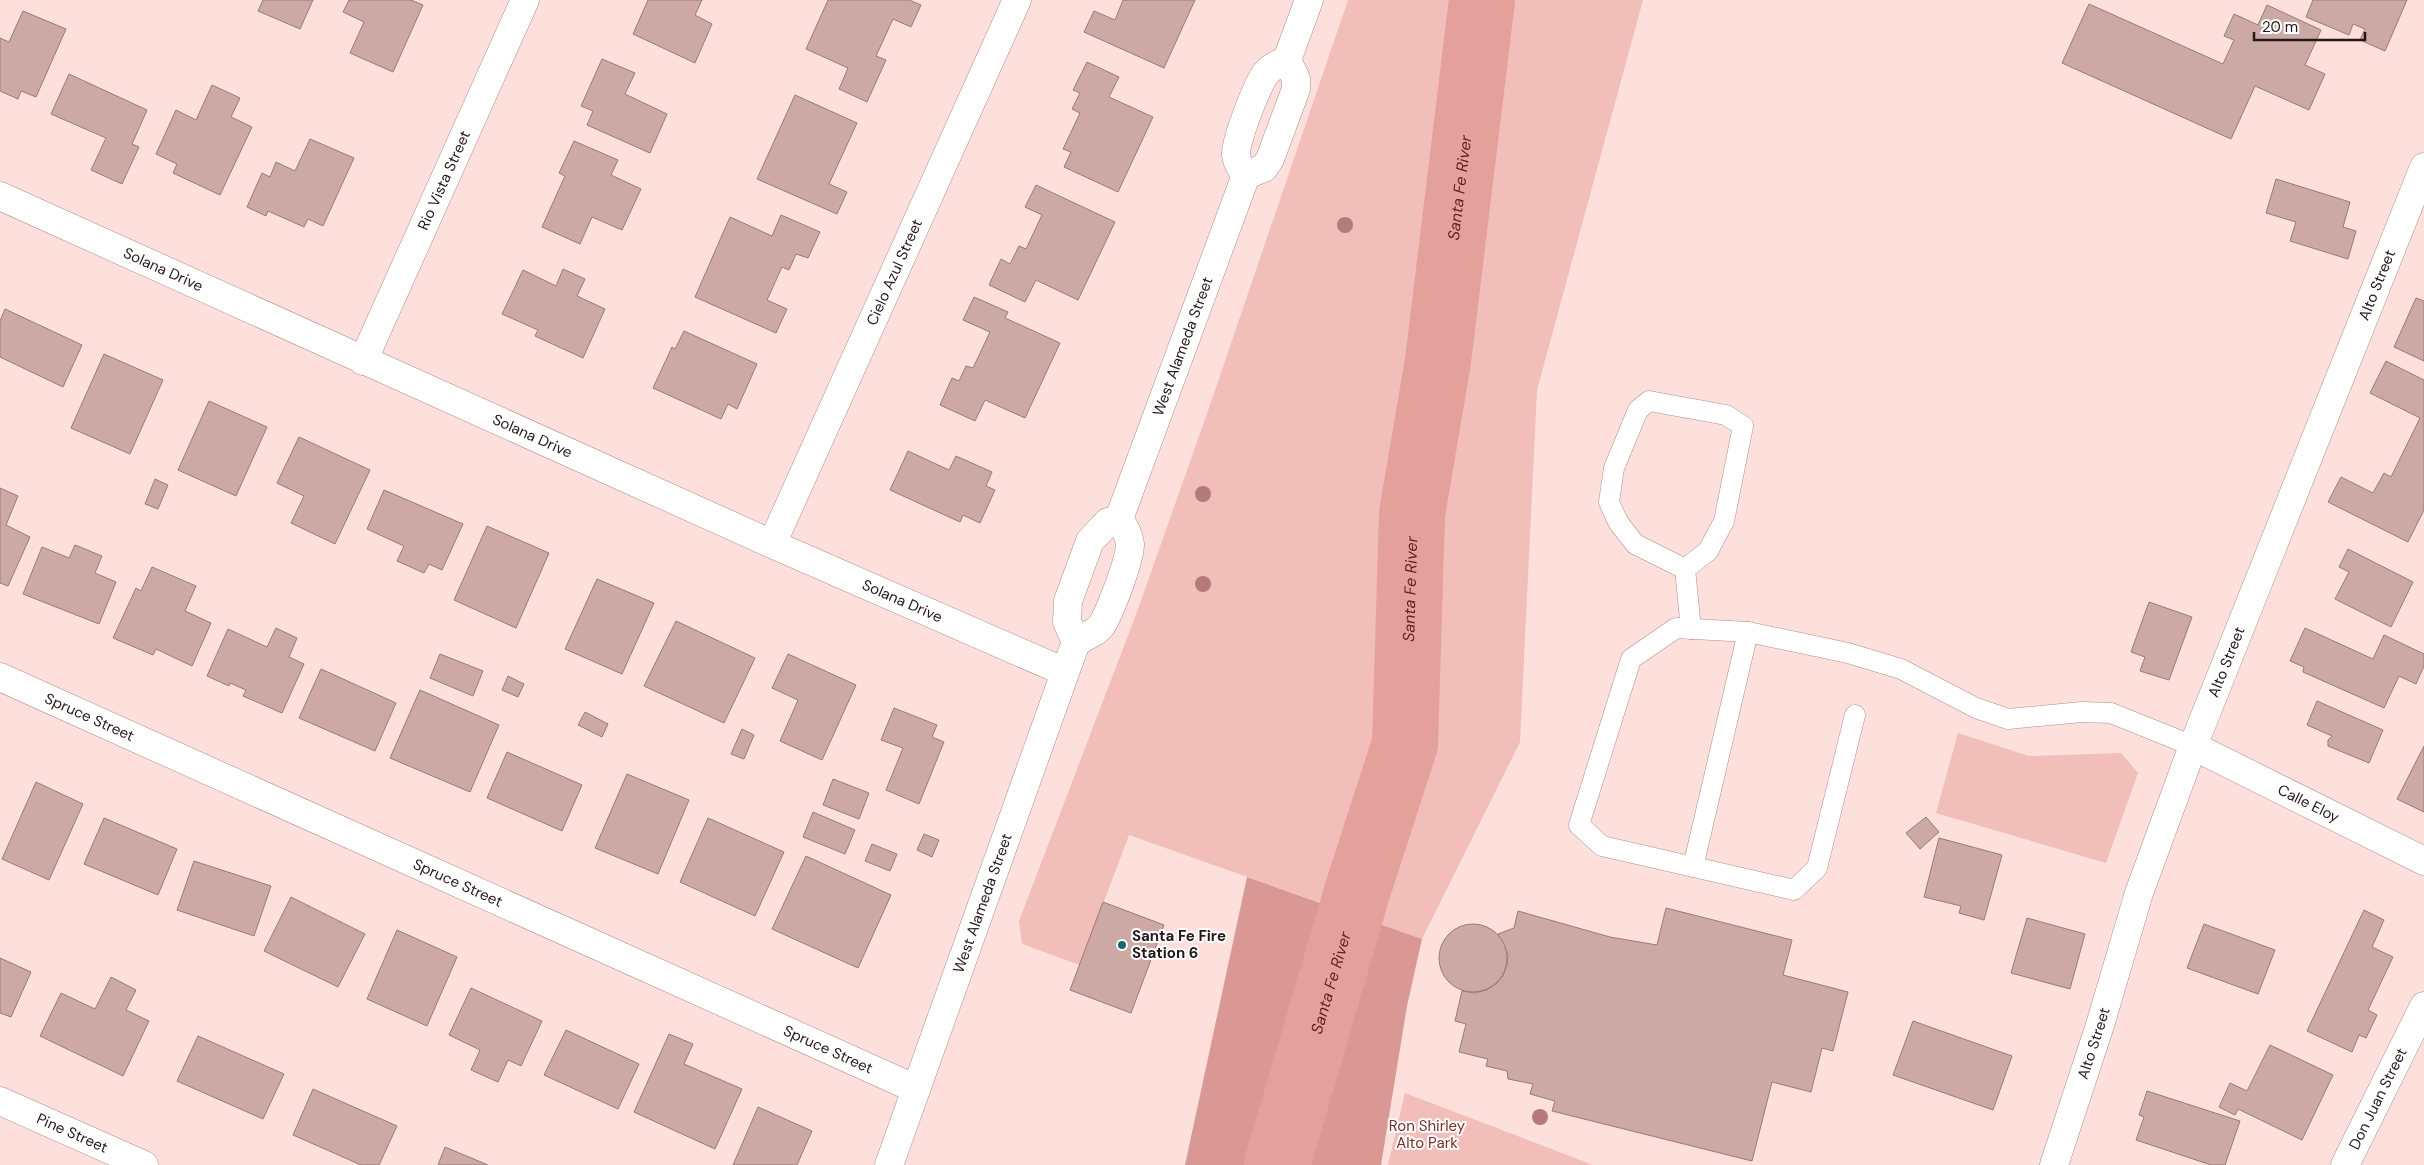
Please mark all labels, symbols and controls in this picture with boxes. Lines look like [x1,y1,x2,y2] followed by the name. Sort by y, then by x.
[2254,10,2365,42] scale bar
[2262,17,2298,37] text: 20 m
[413,127,475,233] street label: Rio Vista Street
[1443,133,1477,241] water label: Santa Fe River
[862,216,927,329] street label: Cielo Azul Street
[120,243,206,296] street label: Solana Drive
[2354,247,2400,323] street label: Alto Street
[1148,274,1218,419] street label: West Alameda Street
[489,409,575,463] street label: Solana Drive
[1398,535,1422,642] water label: Santa Fe River
[859,575,945,627] street label: Solana Drive
[2203,624,2250,700] street label: Alto Street
[42,688,137,746] street label: Spruce Street
[2274,780,2343,828] street label: Calle Eloy
[948,831,1017,976] street label: West Alameda Street
[410,854,506,912] street label: Spruce Street
[1132,926,1226,963] place label: Santa Fe Fire Station 6
[1306,928,1356,1036] water label: Santa Fe River
[1116,939,1128,951] marker: Santa Fe Fire Station 6
[2073,1005,2115,1082] street label: Alto Street
[780,1021,876,1078] street label: Spruce Street
[2344,1044,2412,1153] street label: Don Juan Street
[33,1109,111,1158] street label: Pine Street
[1389,1116,1466,1153] park label: Ron Shirley Alto Park

